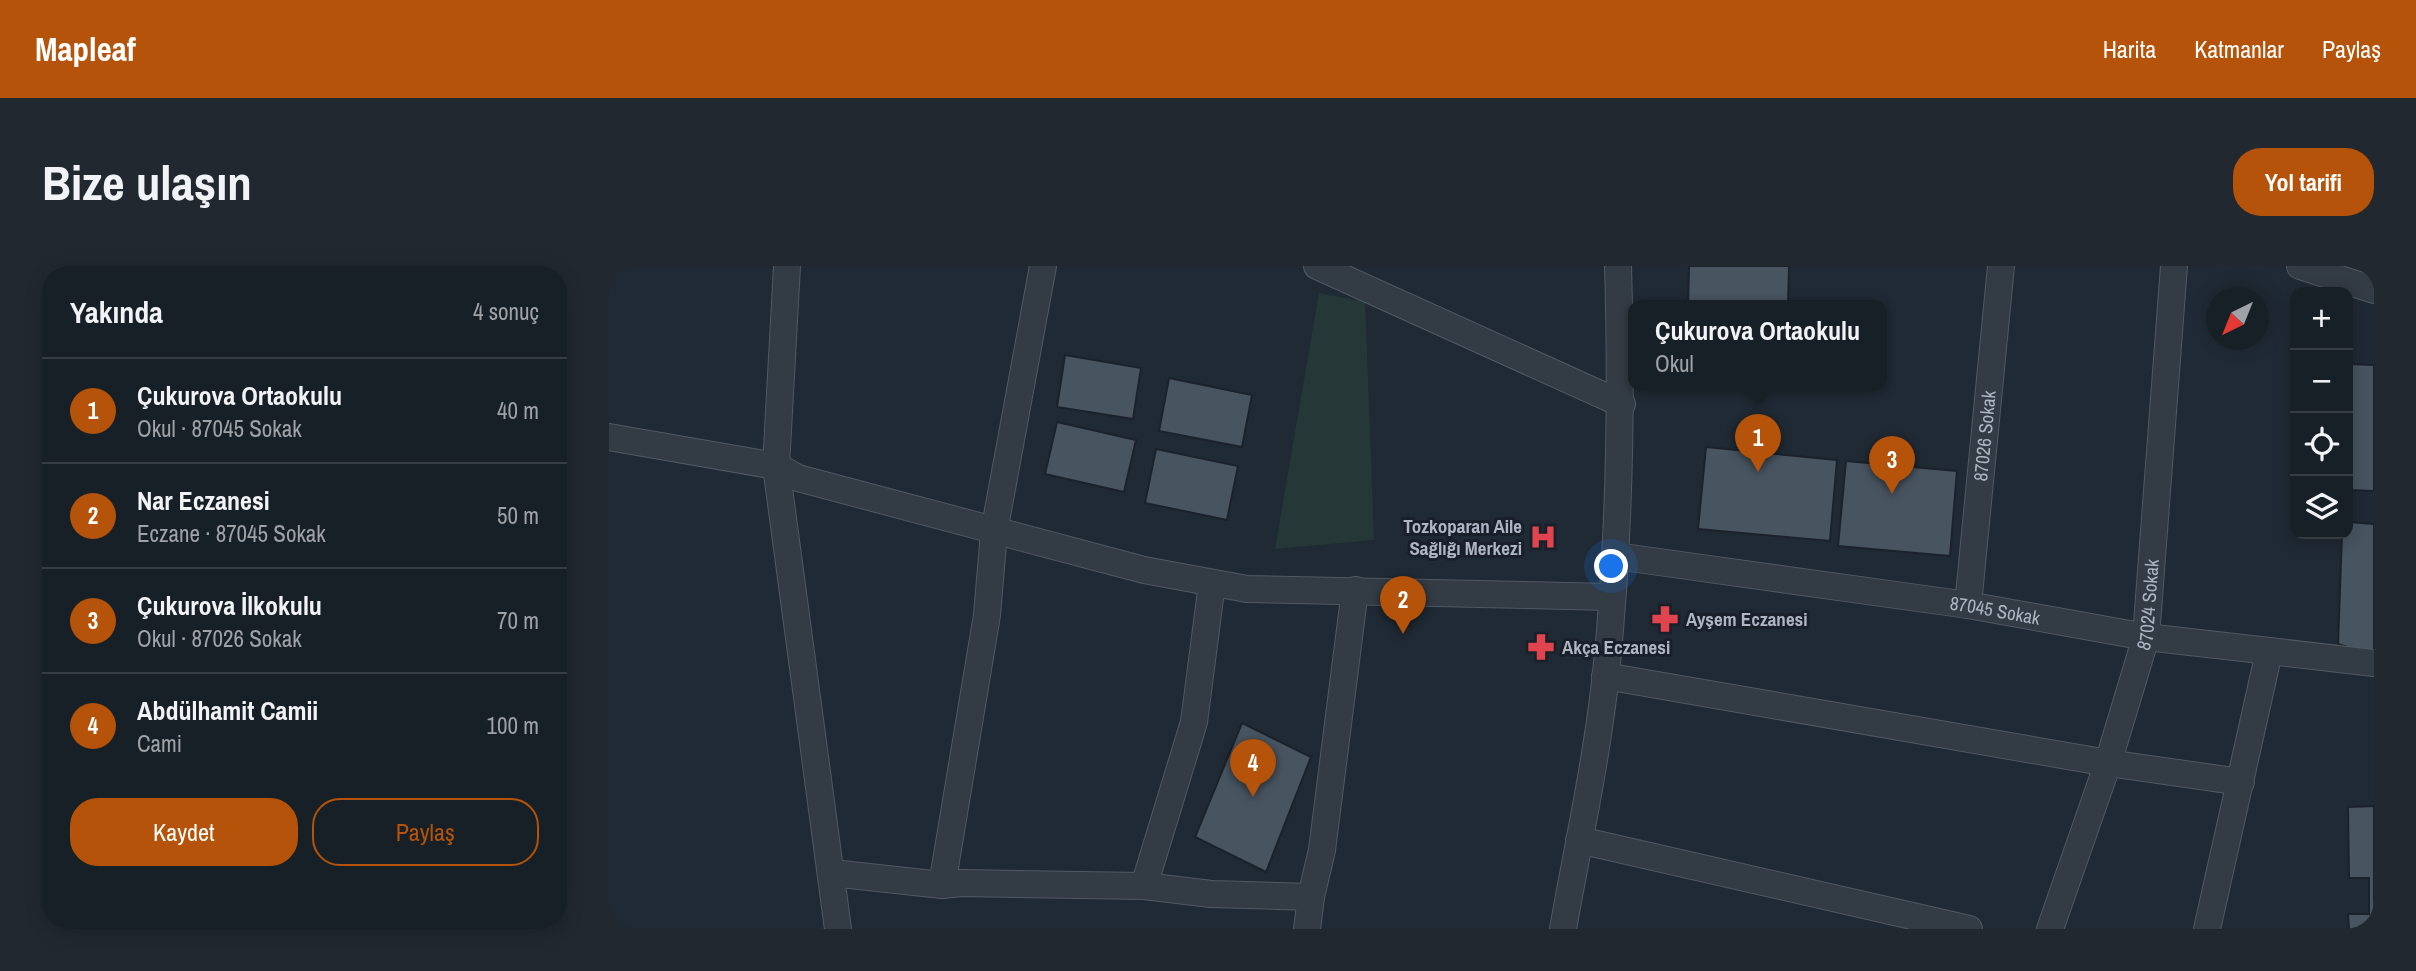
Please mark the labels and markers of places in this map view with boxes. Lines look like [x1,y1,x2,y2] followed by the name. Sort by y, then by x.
[1735,414,1781,472] pin: 1
[1869,436,1915,494] pin: 3
[1403,513,1522,561] place label: Tozkoparan Aile Sağlığı Merkezi
[1528,522,1558,552] hospital icon: Tozkoparan Aile Sağlığı Merkezi
[1380,576,1426,634] pin: 2
[1650,604,1680,634] pharmacy icon: Ayşem Eczanesi
[1686,606,1808,632] place label: Ayşem Eczanesi
[1526,632,1556,662] pharmacy icon: Akça Eczanesi
[1562,634,1670,660] place label: Akça Eczanesi
[1230,739,1276,797] pin: 4

